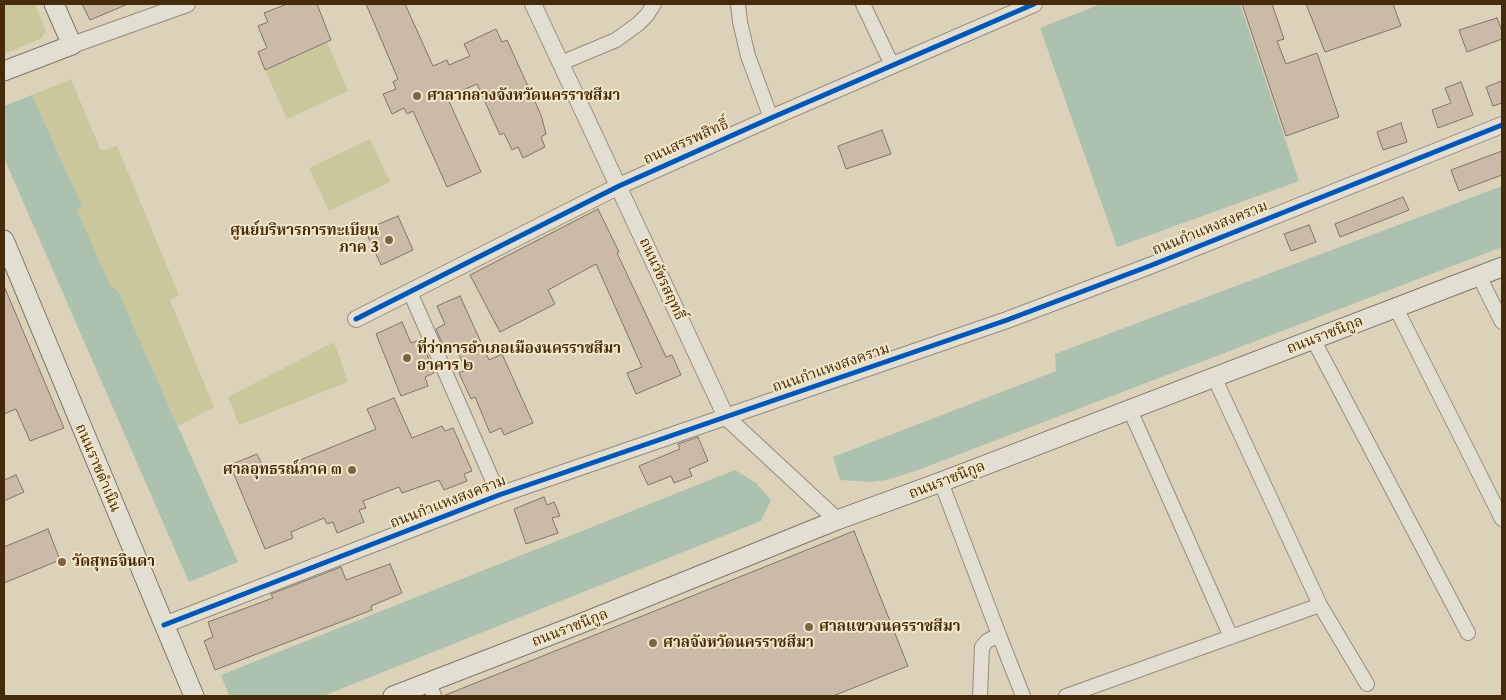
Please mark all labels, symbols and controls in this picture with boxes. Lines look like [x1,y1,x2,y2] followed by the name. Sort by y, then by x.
[427,87,620,105] place label: ศาลากลางจังหวัดนครราชสีมา
[411,90,423,102] marker: ศาลากลางจังหวัดนครราชสีมา
[641,115,731,169] street label: ถนนสรรพสิทธิ์
[1150,197,1270,259] street label: ถนนกำแหงสงคราม
[230,222,379,257] place label: ศูนย์บริหารการทะเบียน ภาค 3
[383,234,395,246] marker: ศูนย์บริหารการทะเบียน ภาค 3
[635,235,689,323] street label: ถนนวัชรสฤทธิ์
[1284,312,1366,358] street label: ถนนราชนิกูล
[770,339,892,397] street label: ถนนกำแหงสงคราม
[417,340,621,375] place label: ที่ว่าการอำเภอเมืองนครราชสีมา อาคาร ๒
[401,352,413,364] marker: ที่ว่าการอำเภอเมืองนครราชสีมา อาคาร ๒
[71,421,125,515] street label: ถนนราชดำเนิน
[906,457,988,503] street label: ถนนราชนิกูล
[223,461,342,479] place label: ศาลอุทธรณ์ภาค ๓
[346,464,358,476] marker: ศาลอุทธรณ์ภาค ๓
[387,472,509,532] street label: ถนนกำแหงสงคราม
[72,553,155,571] place label: วัดสุทธจินดา
[56,556,68,568] marker: วัดสุทธจินดา
[529,605,611,651] street label: ถนนราชนิกูล
[819,618,961,636] place label: ศาลแขวงนครราชสีมา
[803,621,815,633] marker: ศาลแขวงนครราชสีมา
[663,634,814,652] place label: ศาลจังหวัดนครราชสีมา
[647,637,659,649] marker: ศาลจังหวัดนครราชสีมา

